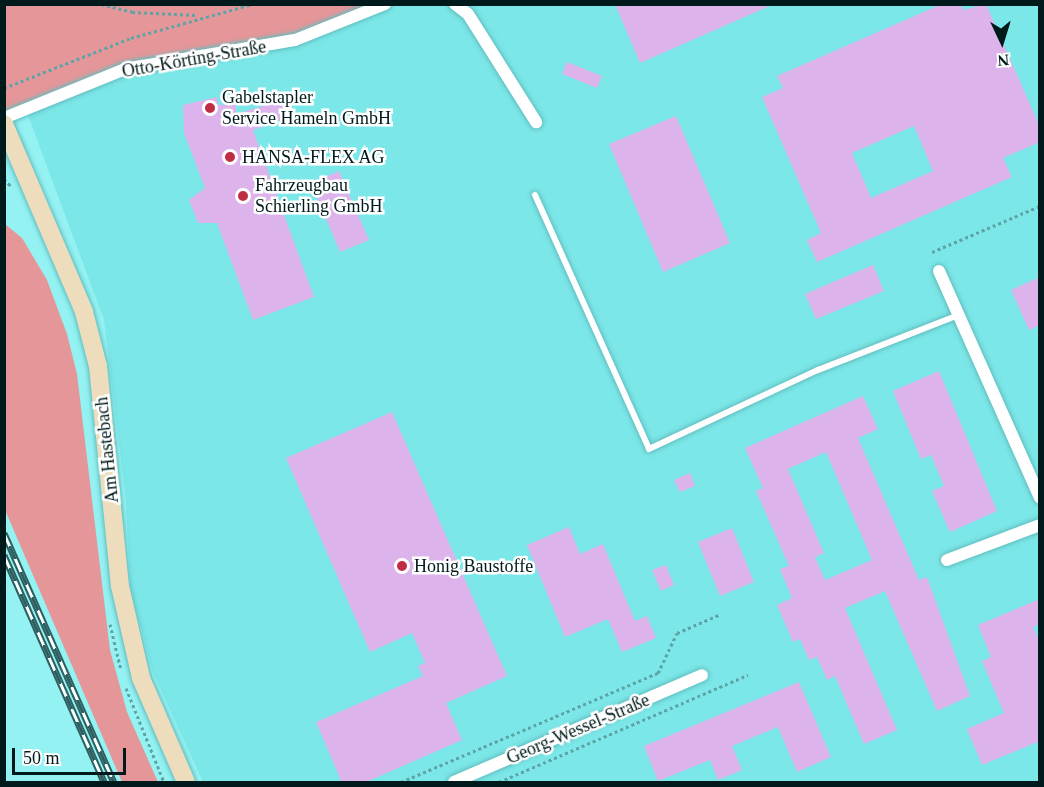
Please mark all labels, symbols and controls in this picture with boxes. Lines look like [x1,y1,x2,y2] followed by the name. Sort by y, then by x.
[972,12,1032,72] north arrow
[120,36,268,82] street label: Otto-Körting-Straße
[997,52,1010,69] text: N
[222,87,391,130] place label: Gabelstapler Service Hameln GmbH
[203,101,217,115] marker: Gabelstapler Service Hameln GmbH
[242,146,385,168] place label: HANSA-FLEX AG
[223,150,237,164] marker: HANSA-FLEX AG
[255,175,382,218] place label: Fahrzeugbau Schierling GmbH
[236,189,250,203] marker: Fahrzeugbau Schierling GmbH
[91,396,123,504] street label: Am Hastebach
[414,555,533,577] place label: Honig Baustoffe
[395,559,409,573] marker: Honig Baustoffe
[503,689,653,769] street label: Georg-Wessel-Straße
[15,736,129,774] scale bar
[23,748,60,768] text: 50 m

